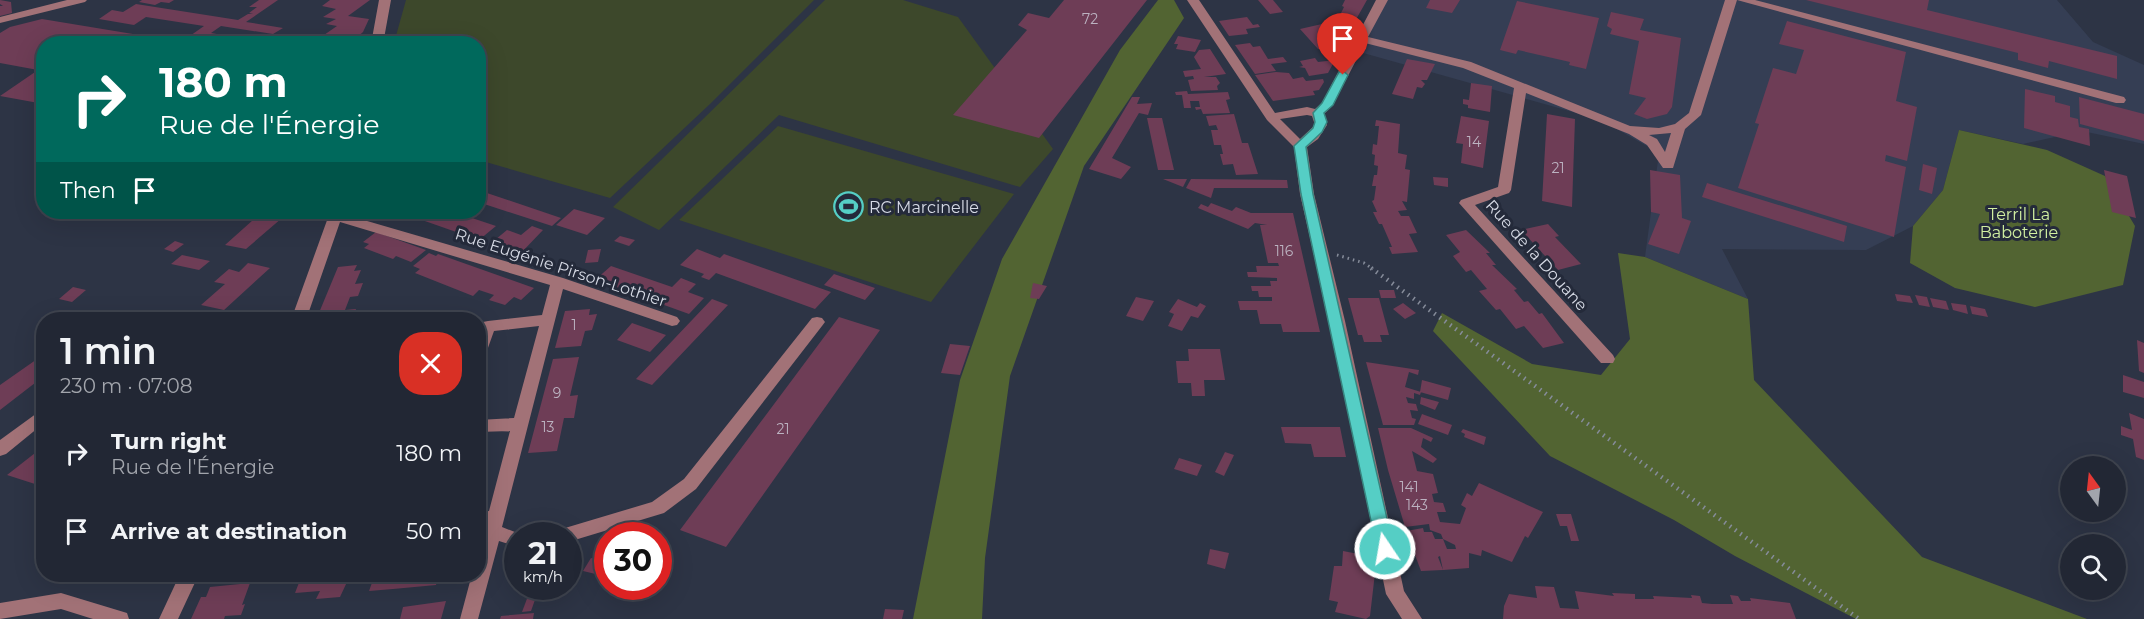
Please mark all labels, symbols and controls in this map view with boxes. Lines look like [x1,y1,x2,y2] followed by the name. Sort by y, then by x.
[1082,10,1098,28] house number: 72
[1317,13,1368,75] pin
[1326,22,1359,55] icon: arrive
[159,56,288,108] text: 180 m
[60,60,138,138] icon: right
[159,108,380,141] text: Rue de l'Énergie
[1467,133,1482,151] house number: 14
[1551,159,1565,177] house number: 21
[128,174,161,207] icon: arrive
[60,177,116,204] text: Then
[832,191,864,223] sports icon: RC Marcinelle
[1482,196,1591,315] street label: Rue de la Douane
[869,198,979,217] place label: RC Marcinelle
[1980,205,2058,242] park label: Terril La Baboterie
[453,224,669,311] street label: Rue Eugénie Pirson-Lothier
[1275,242,1294,260] house number: 116
[571,316,577,334] house number: 1
[60,329,157,373] text: 1 min
[399,332,462,395] button: close
[60,374,193,398] text: 230 m · 07:08
[553,384,561,402] house number: 9
[542,418,555,436] house number: 13
[776,420,790,438] house number: 21
[111,428,226,455] text: Turn right
[60,437,93,470] icon: right
[396,440,462,467] text: 180 m
[111,455,274,479] text: Rue de l'Énergie
[2060,456,2126,522] north arrow
[2060,456,2126,600] map controls
[1399,478,1419,496] house number: 141
[1406,496,1428,514] house number: 143
[60,515,93,548] icon: arrive
[1353,517,1417,581] position arrow
[111,518,347,545] text: Arrive at destination
[406,518,462,545] text: 50 m
[594,522,672,600] speed limit sign: 30
[2060,534,2126,600] button: search
[528,535,558,572] text: 21
[523,567,563,586] text: km/h

